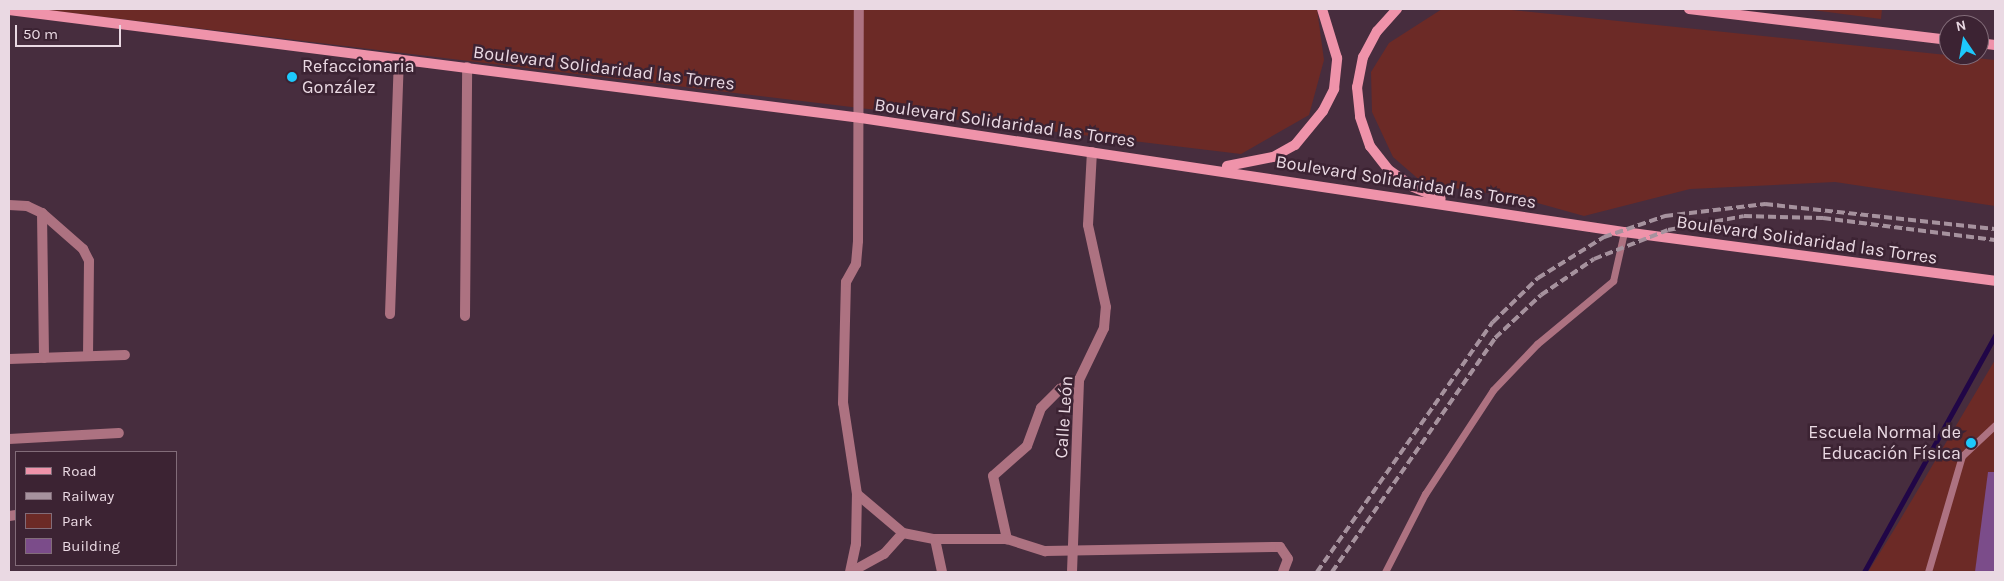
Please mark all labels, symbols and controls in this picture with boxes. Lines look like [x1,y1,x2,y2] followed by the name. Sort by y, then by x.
[18,15,124,47] scale bar
[1939,15,1989,65] north arrow
[1954,16,1968,35] text: N
[23,25,58,43] text: 50 m
[472,41,736,95] street label: Boulevard Solidaridad las Torres
[302,56,415,98] place label: Refaccionaria González
[286,71,298,83] marker: Refaccionaria González
[873,94,1137,152] street label: Boulevard Solidaridad las Torres
[1274,151,1538,213] street label: Boulevard Solidaridad las Torres
[1675,211,1939,269] street label: Boulevard Solidaridad las Torres
[1050,375,1078,459] street label: Calle León
[1808,422,1961,464] place label: Escuela Normal de Educación Física
[1965,437,1977,449] marker: Escuela Normal de Educación Física
[15,451,178,566] legend
[62,462,97,480] text: Road
[62,487,114,505] text: Railway
[62,512,92,530] text: Park
[62,537,120,555] text: Building

